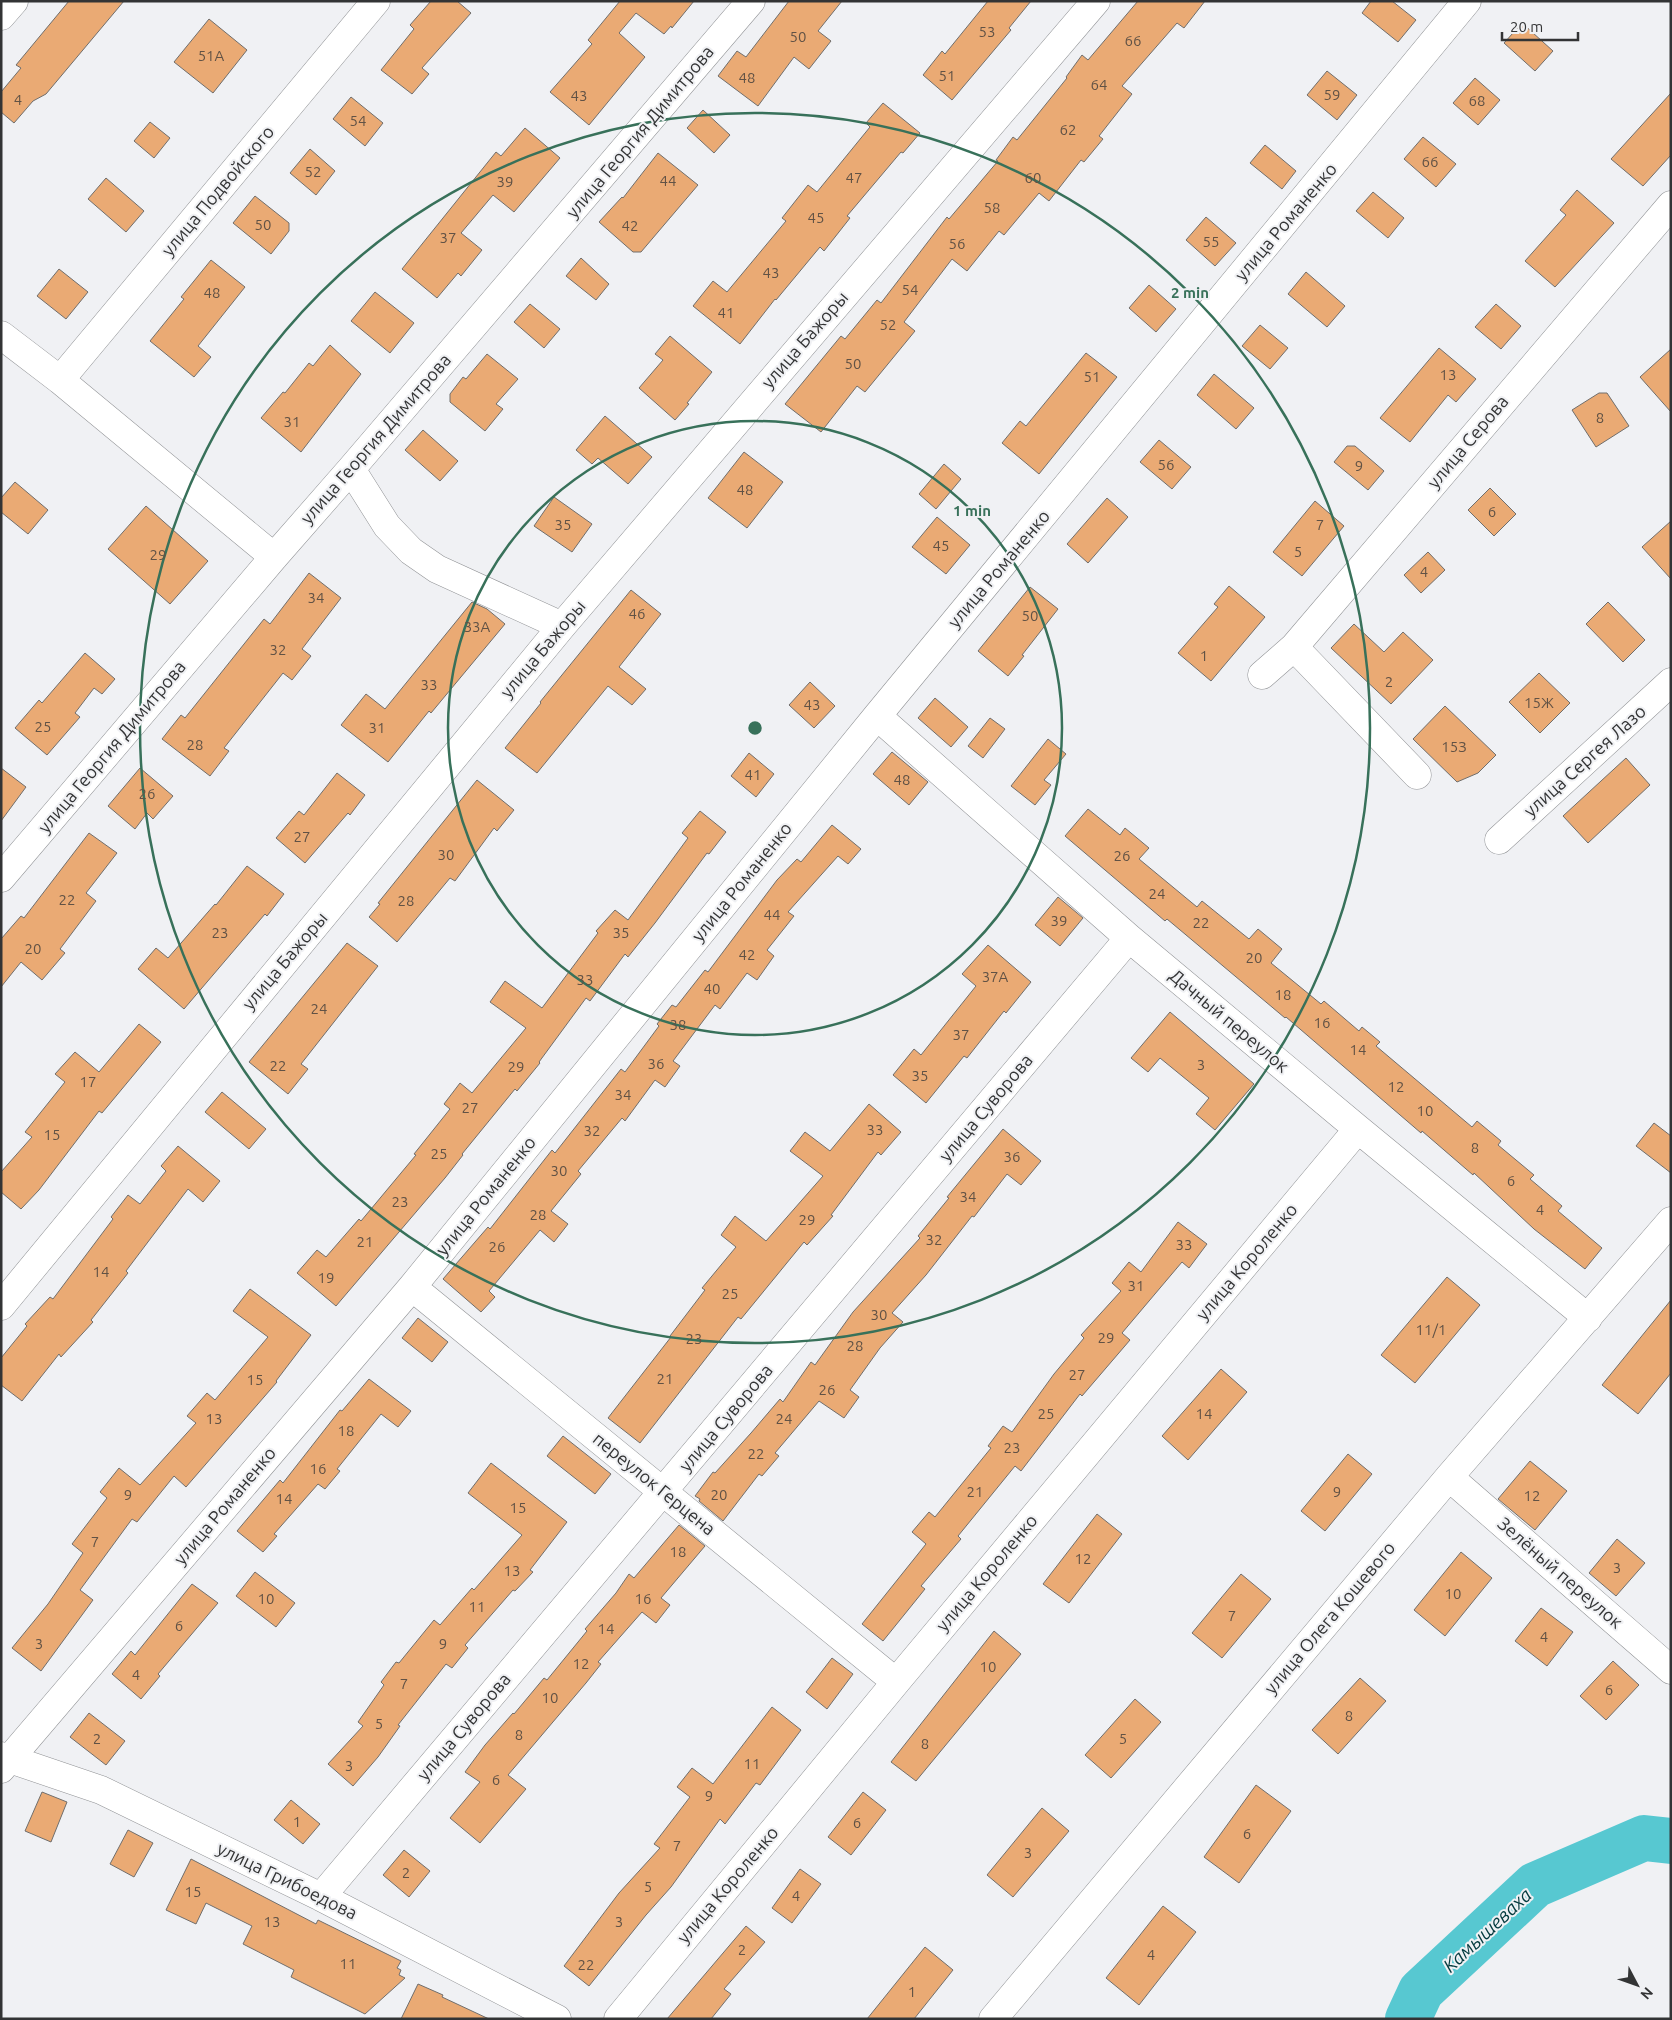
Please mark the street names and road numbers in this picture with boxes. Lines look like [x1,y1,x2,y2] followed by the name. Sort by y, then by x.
[561,41,717,221] street label: улица Георгия Димитрова
[157,121,277,259] street label: улица Подвойского
[1230,159,1340,284] street label: улица Романенко
[757,287,852,392] street label: улица Бажоры
[296,349,454,527] street label: улица Георгия Димитрова
[1423,391,1512,492] street label: улица Серова
[943,506,1053,631] street label: улица Романенко
[496,596,589,701] street label: улица Бажоры
[33,656,189,836] street label: улица Георгия Димитрова
[1519,700,1649,820] street label: улица Сергея Лазо
[687,818,795,945] street label: улица Романенко
[238,908,331,1013] street label: улица Бажоры
[1166,965,1293,1076] street label: Дачный переулок
[935,1050,1036,1165] street label: улица Суворова
[431,1132,539,1259] street label: улица Романенко
[1192,1199,1301,1324] street label: улица Короленко
[675,1360,776,1475] street label: улица Суворова
[590,1428,720,1539] street label: переулок Герцена
[169,1443,279,1568] street label: улица Романенко
[932,1510,1041,1635] street label: улица Короленко
[1494,1513,1627,1632] street label: Зелёный переулок
[1260,1537,1399,1697] street label: улица Олега Кошевого
[413,1669,514,1784] street label: улица Суворова
[673,1822,782,1947] street label: улица Короленко
[214,1837,361,1923] street label: улица Грибоедова

